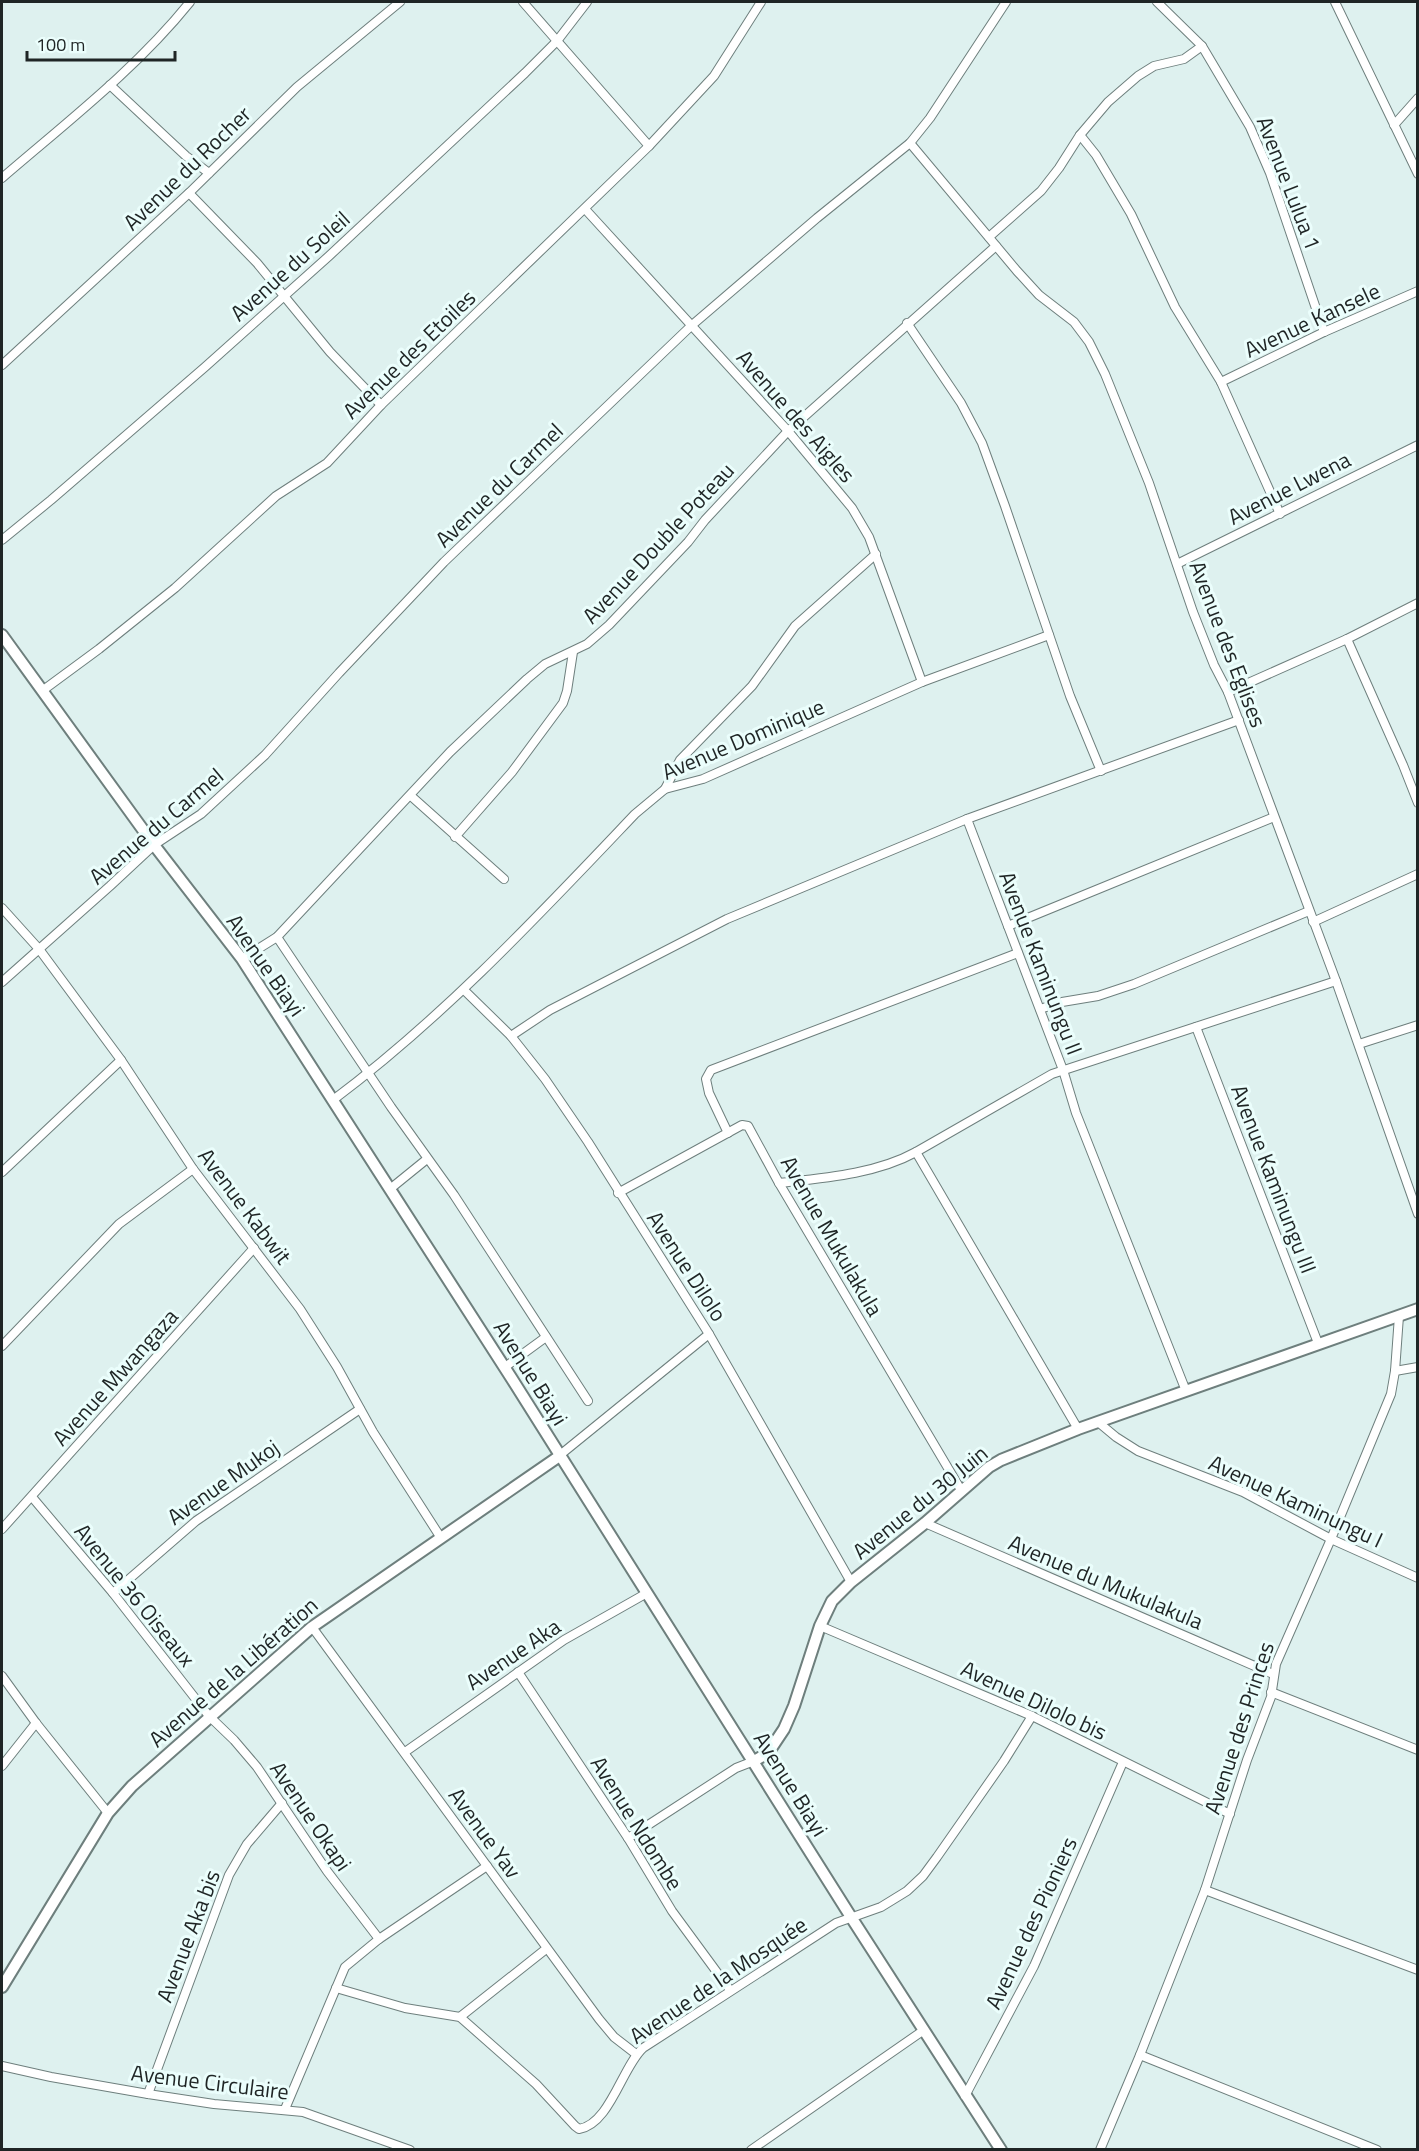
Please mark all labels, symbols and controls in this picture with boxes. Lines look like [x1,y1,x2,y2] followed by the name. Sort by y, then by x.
[27,24,176,62] scale bar
[36,31,85,58] text: 100 m
[115,98,259,238] street label: Avenue du Rocher
[1248,111,1330,255] street label: Avenue Lulua 1
[222,203,358,329] street label: Avenue du Soleil
[1238,274,1386,366] street label: Avenue Kansele
[335,281,483,427] street label: Avenue des Etoiles
[728,342,864,490] street label: Avenue des Aigles
[427,415,571,555] street label: Avenue du Carmel
[1222,442,1356,534] street label: Avenue Lwena
[574,455,742,631] street label: Avenue Double Poteau
[1181,556,1275,732] street label: Avenue des Eglises
[656,689,830,789] street label: Avenue Dominique
[81,759,231,893] street label: Avenue du Carmel
[990,866,1092,1060] street label: Avenue Kaminungu II
[218,907,314,1023] street label: Avenue Biayi
[1222,1080,1326,1278] street label: Avenue Kaminungu III
[190,1141,300,1272] street label: Avenue Kabwit
[772,1149,892,1323] street label: Avenue Mukulakula
[638,1204,736,1328] street label: Avenue Dilolo
[44,1301,186,1453] street label: Avenue Mwangaza
[485,1314,577,1432] street label: Avenue Biayi
[160,1431,286,1533] street label: Avenue Mukoj
[845,1437,995,1567] street label: Avenue du 30 Juin
[1203,1446,1389,1556] street label: Avenue Kaminungu I
[66,1516,204,1674] street label: Avenue 36 Oiseaux
[1003,1526,1209,1638] street label: Avenue du Mukulakula
[141,1589,325,1755] street label: Avenue de la Libération
[459,1610,567,1698] street label: Avenue Aka
[1195,1637,1283,1819] street label: Avenue des Princes
[955,1651,1113,1749] street label: Avenue Dilolo bis
[745,1725,837,1843] street label: Avenue Biayi
[582,1749,692,1897] street label: Avenue Ndombe
[262,1754,360,1878] street label: Avenue Okapi
[440,1780,530,1886] street label: Avenue Yav
[976,1831,1086,2015] street label: Avenue des Pioniers
[147,1865,229,2007] street label: Avenue Aka bis
[622,1908,814,2052] street label: Avenue de la Mosquée
[129,2055,291,2109] street label: Avenue Circulaire

